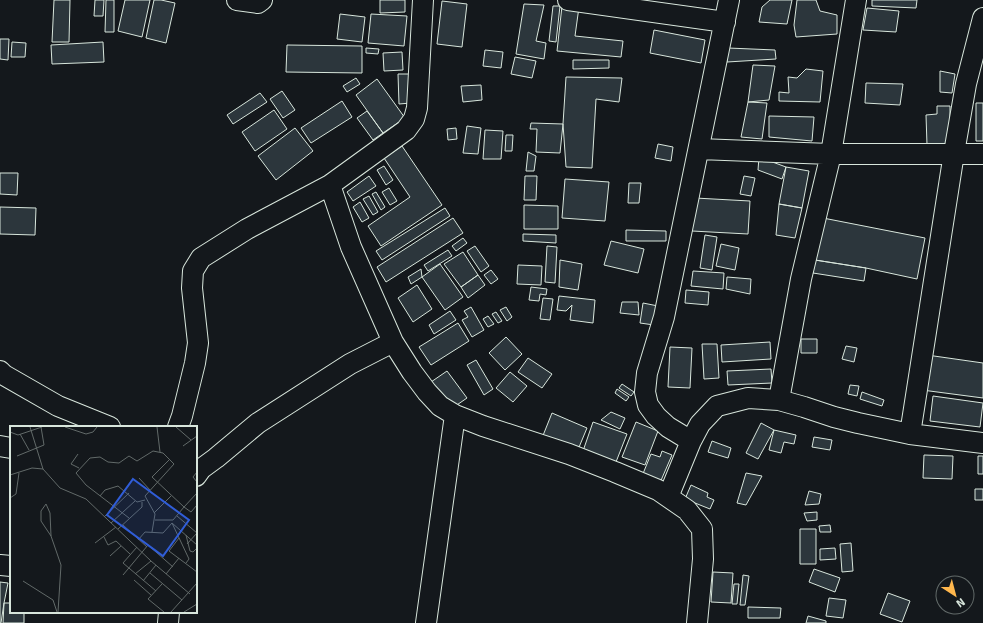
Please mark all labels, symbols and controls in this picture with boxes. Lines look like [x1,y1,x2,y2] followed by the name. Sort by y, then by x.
[10,426,197,613] inset map
[935,575,975,615] north arrow
[954,595,968,610] text: N

